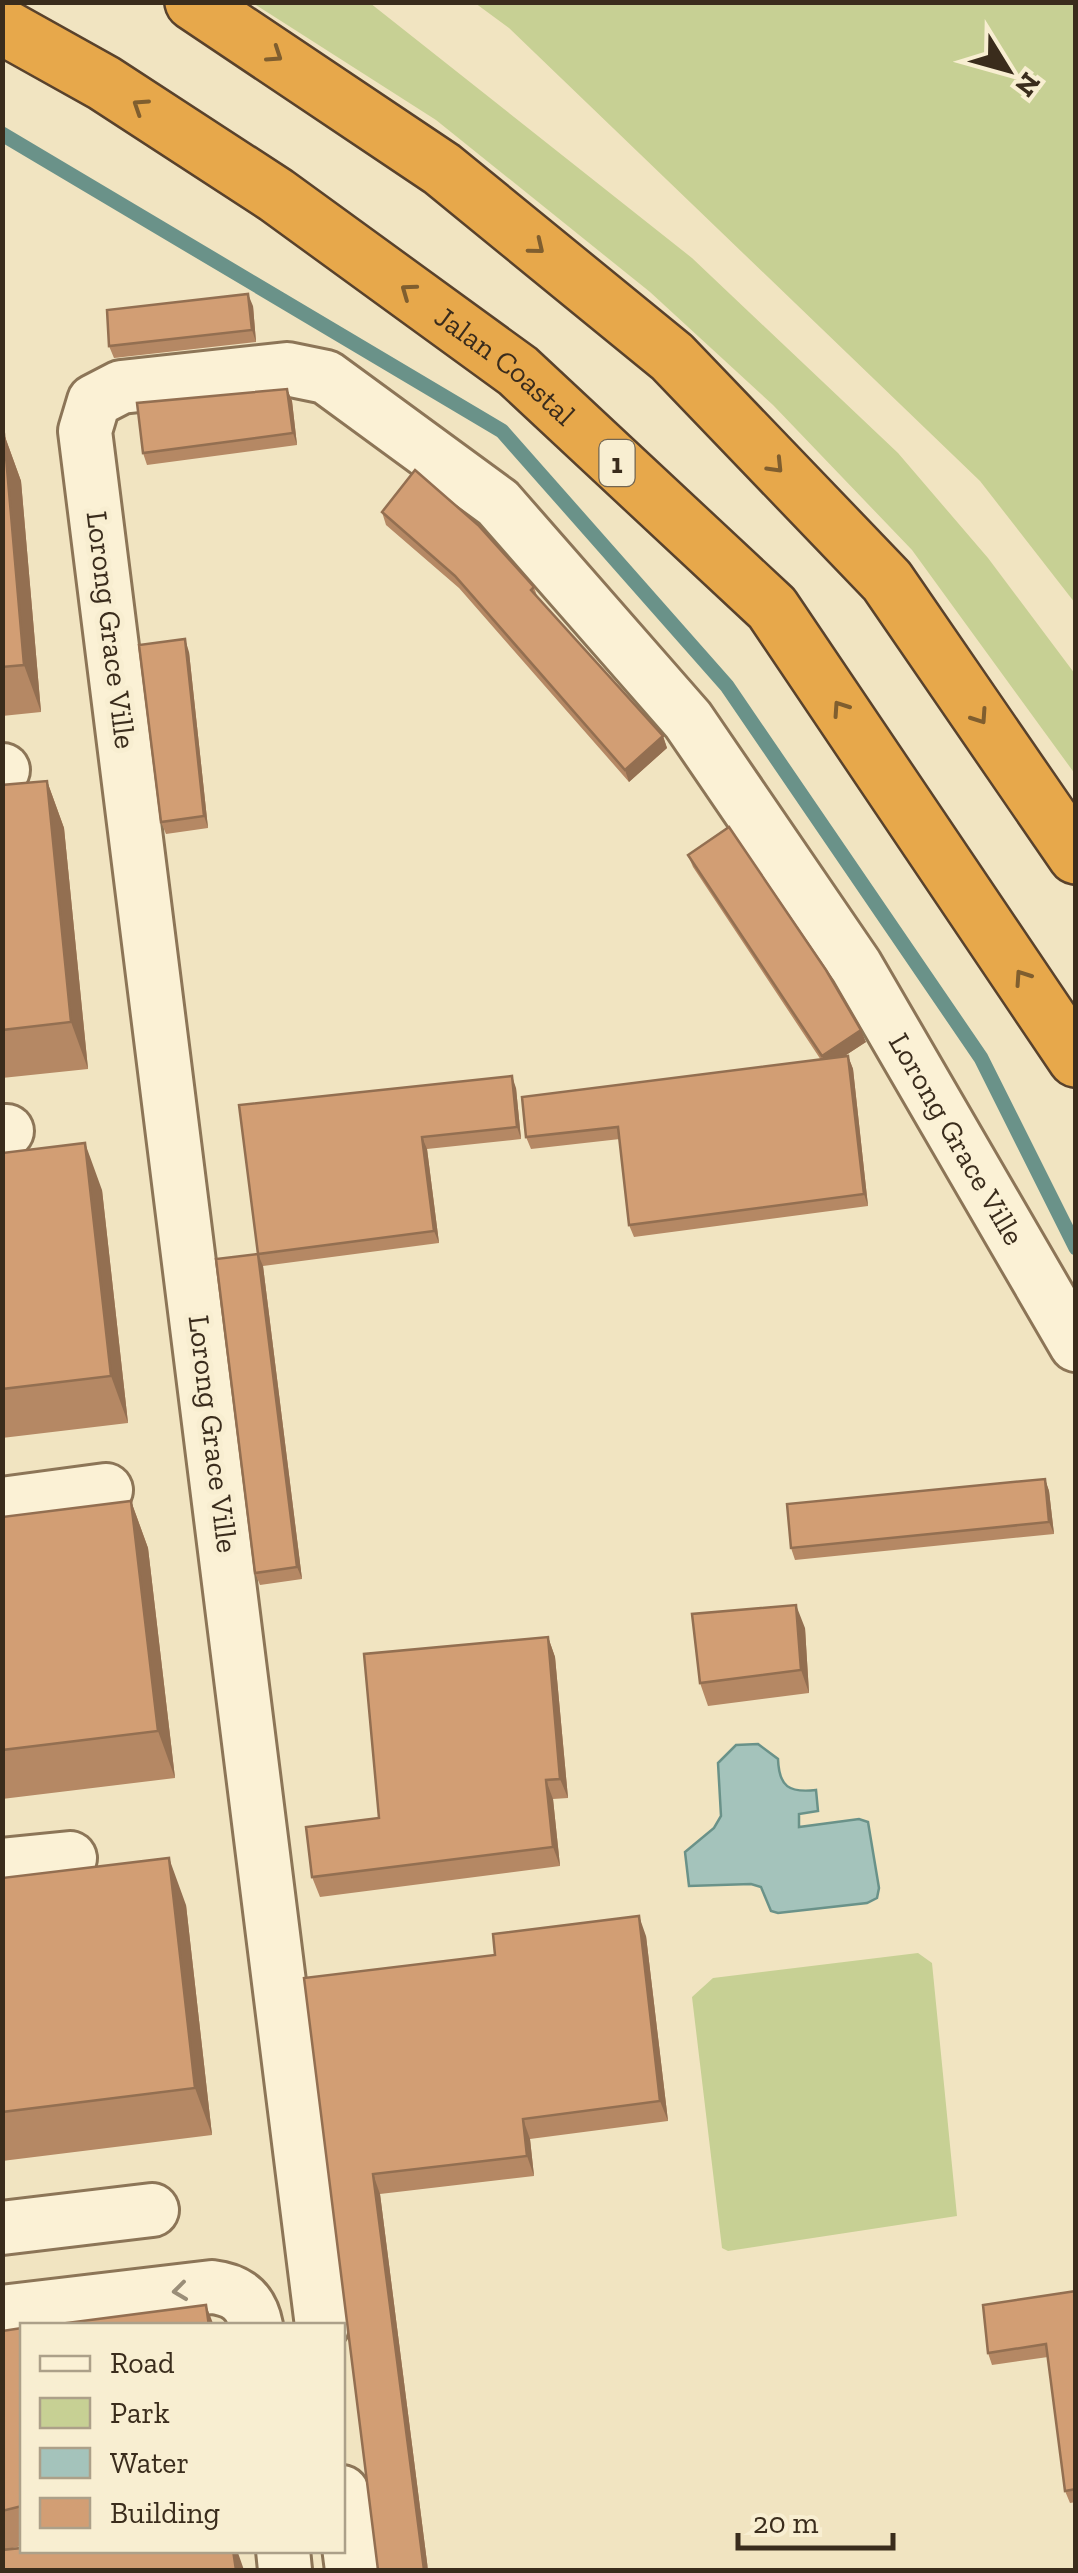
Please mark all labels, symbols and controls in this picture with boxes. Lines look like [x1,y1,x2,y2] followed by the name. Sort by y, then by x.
[958,20,1058,120] north arrow
[264,43,283,61] one-way arrow
[1008,66,1047,103] text: N
[133,100,151,119] one-way arrow
[526,235,544,253] one-way arrow
[400,284,419,303] one-way arrow
[428,299,583,433] street label: Jalan Coastal
[600,440,634,486] road number: 1
[765,454,783,473] one-way arrow
[79,509,143,751] street label: Lorong Grace Ville
[834,701,852,720] one-way arrow
[968,707,987,725] one-way arrow
[1016,970,1035,988] one-way arrow
[881,1027,1032,1252] street label: Lorong Grace Ville
[181,1313,245,1555] street label: Lorong Grace Ville
[171,2280,187,2301] one-way arrow
[20,2323,345,2553] legend
[110,2345,175,2381] text: Road
[110,2395,170,2431] text: Park
[110,2445,189,2481] text: Water
[738,2488,893,2550] scale bar
[110,2495,220,2531] text: Building
[753,2505,819,2541] text: 20 m

